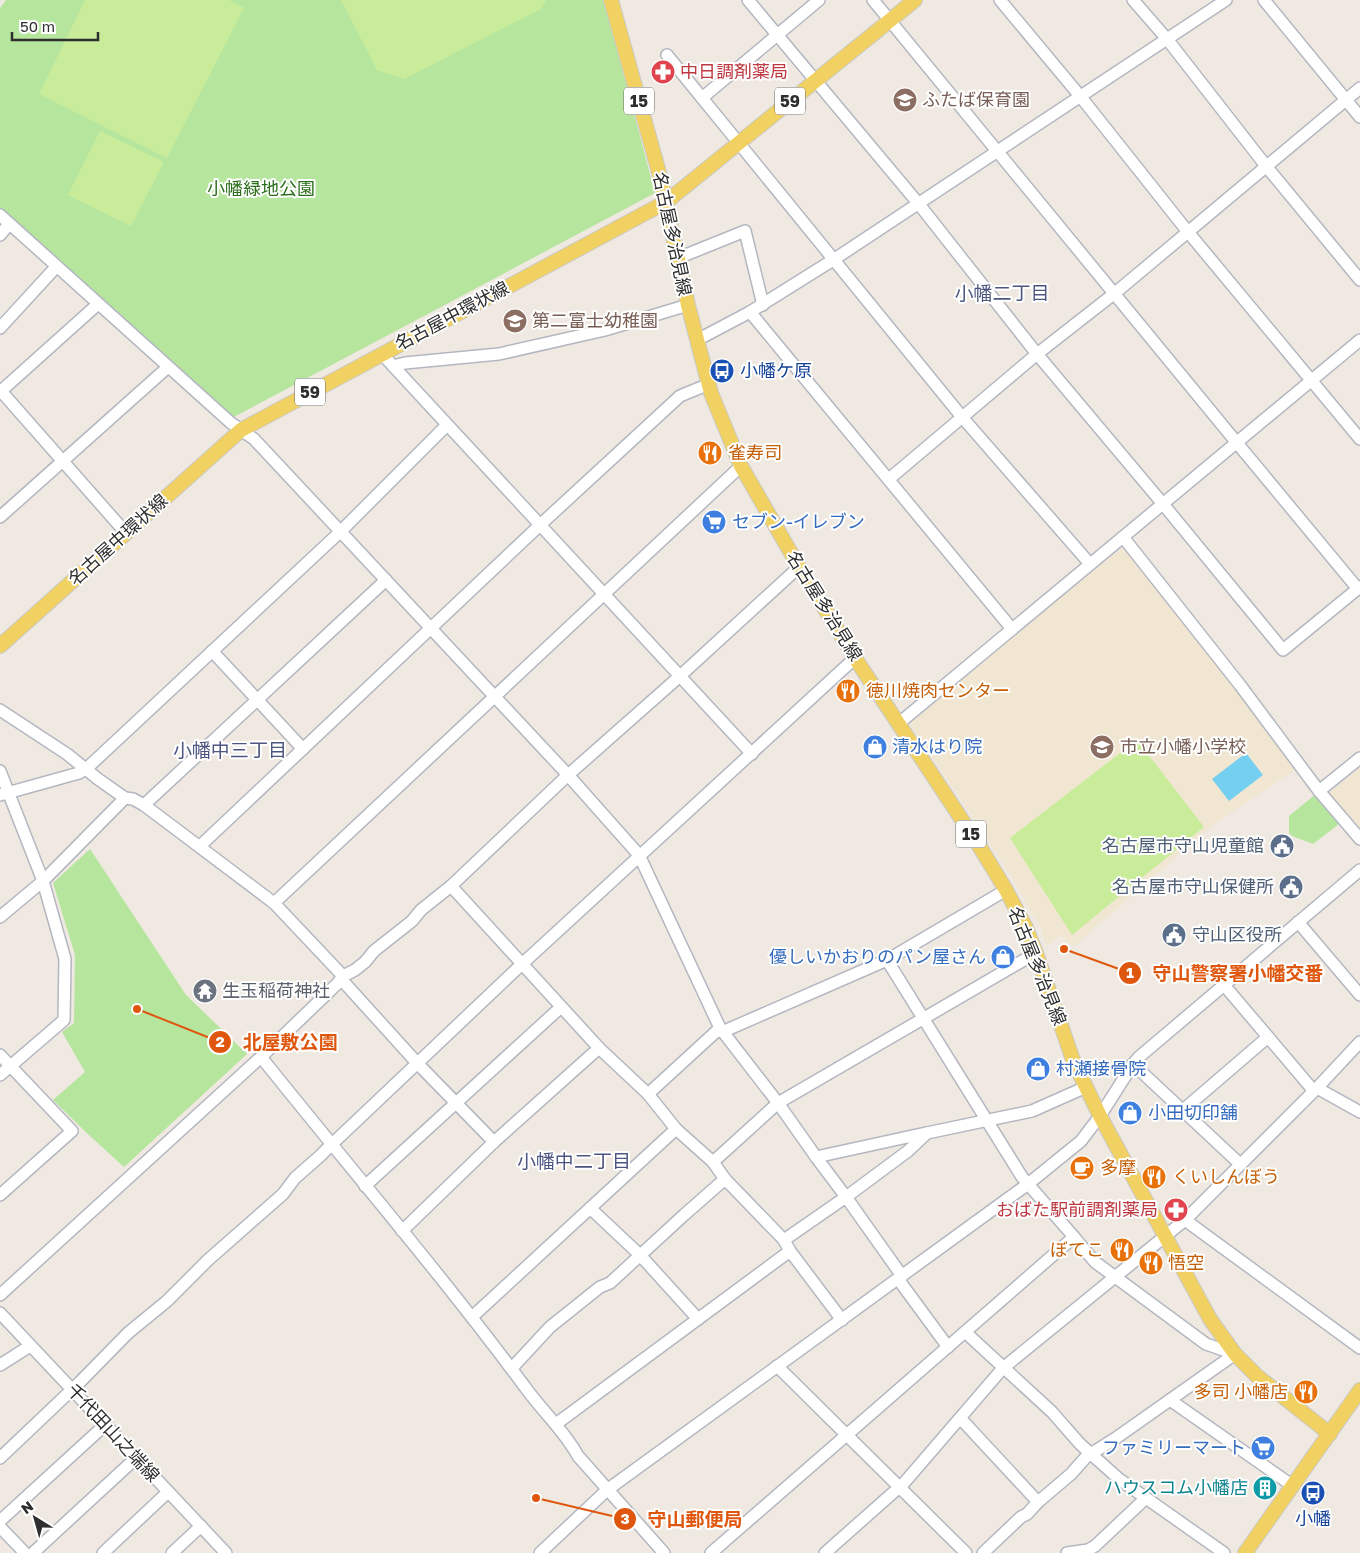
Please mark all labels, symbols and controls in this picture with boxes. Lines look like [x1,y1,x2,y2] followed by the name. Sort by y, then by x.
[12,10,99,42] scale bar
[20,17,55,35] text: 50 m
[650,59,676,85] pharmacy icon: 中日調剤薬局
[680,60,788,82] place label: 中日調剤薬局
[892,87,918,113] school or university icon: ふたば保育園
[624,88,654,114] road number: 15
[775,88,805,114] road number: 59
[922,88,1030,110] place label: ふたば保育園
[649,170,697,298] street label: 名古屋多治見線
[207,177,315,199] park label: 小幡緑地公園
[391,276,512,354] street label: 名古屋中環状線
[954,281,1050,304] district label: 小幡二丁目
[502,308,528,334] school or university icon: 第二富士幼稚園
[532,309,658,331] place label: 第二富士幼稚園
[709,358,735,384] bus stop icon: 小幡ケ原
[740,359,812,381] place label: 小幡ケ原
[295,378,325,406] road number: 59
[697,440,723,466] restaurant icon: 雀寿司
[728,441,782,463] place label: 雀寿司
[63,489,172,590] street label: 名古屋中環状線
[701,509,727,535] supermarket icon: セブン-イレブン
[732,510,865,532] place label: セブン-イレブン
[782,546,868,665] street label: 名古屋多治見線
[835,678,861,704] restaurant icon: 徳川焼肉センター
[866,679,1010,701] place label: 徳川焼肉センター
[862,734,888,760] shop icon: 清水はり院
[1089,734,1115,760] school or university icon: 市立小幡小学校
[892,735,982,757] place label: 清水はり院
[1120,735,1246,757] place label: 市立小幡小学校
[173,738,287,761] district label: 小幡中三丁目
[956,821,986,848] road number: 15
[1269,833,1295,859] public building icon: 名古屋市守山児童館
[1102,834,1264,856] place label: 名古屋市守山児童館
[1278,874,1304,900] public building icon: 名古屋市守山保健所
[1112,875,1274,897] place label: 名古屋市守山保健所
[1004,903,1072,1028] street label: 名古屋多治見線
[1161,922,1187,948] public building icon: 守山区役所
[1192,923,1282,945] place label: 守山区役所
[990,944,1016,970] shop icon: 優しいかおりのパン屋さん
[769,945,986,967] place label: 優しいかおりのパン屋さん
[1118,956,1334,990] callout: 守山警察署小幡交番
[1152,961,1324,984] text: 守山警察署小幡交番
[1126,963,1134,981] text: 1
[192,978,218,1004] temple icon: 生玉稲荷神社
[222,979,330,1001] place label: 生玉稲荷神社
[208,1025,348,1059] callout: 北屋敷公園
[242,1030,338,1053] text: 北屋敷公園
[215,1032,225,1050] text: 2
[1025,1056,1051,1082] shop icon: 村瀬接骨院
[1056,1057,1146,1079] place label: 村瀬接骨院
[1117,1100,1143,1126] shop icon: 小田切印舗
[1148,1101,1238,1123] place label: 小田切印舗
[517,1149,631,1172] district label: 小幡中二丁目
[1069,1155,1095,1181] cafe icon: 多摩
[1100,1156,1136,1178] place label: 多摩
[1141,1164,1167,1190] restaurant icon: くいしんぼう
[1172,1165,1280,1187] place label: くいしんぼう
[1163,1197,1189,1223] pharmacy icon: おばた駅前調剤薬局
[996,1198,1158,1220] place label: おばた駅前調剤薬局
[1109,1237,1135,1263] restaurant icon: ぼてこ
[1050,1238,1104,1260] place label: ぼてこ
[1138,1250,1164,1276] restaurant icon: 悟空
[1168,1251,1204,1273] place label: 悟空
[63,1379,165,1486] street label: 千代田山之端線
[1293,1379,1319,1405] restaurant icon: 多司 小幡店
[1194,1380,1288,1402] place label: 多司 小幡店
[1250,1435,1276,1461] supermarket icon: ファミリーマート
[1102,1436,1246,1458] place label: ファミリーマート
[1252,1475,1278,1501] building icon: ハウスコム小幡店
[1104,1476,1248,1498] place label: ハウスコム小幡店
[1300,1480,1326,1506] bus stop icon: 小幡
[10,1493,60,1543] north arrow
[18,1497,36,1517] text: N
[613,1502,753,1536] callout: 守山郵便局
[647,1507,743,1530] text: 守山郵便局
[1295,1507,1331,1529] place label: 小幡
[620,1509,630,1527] text: 3

